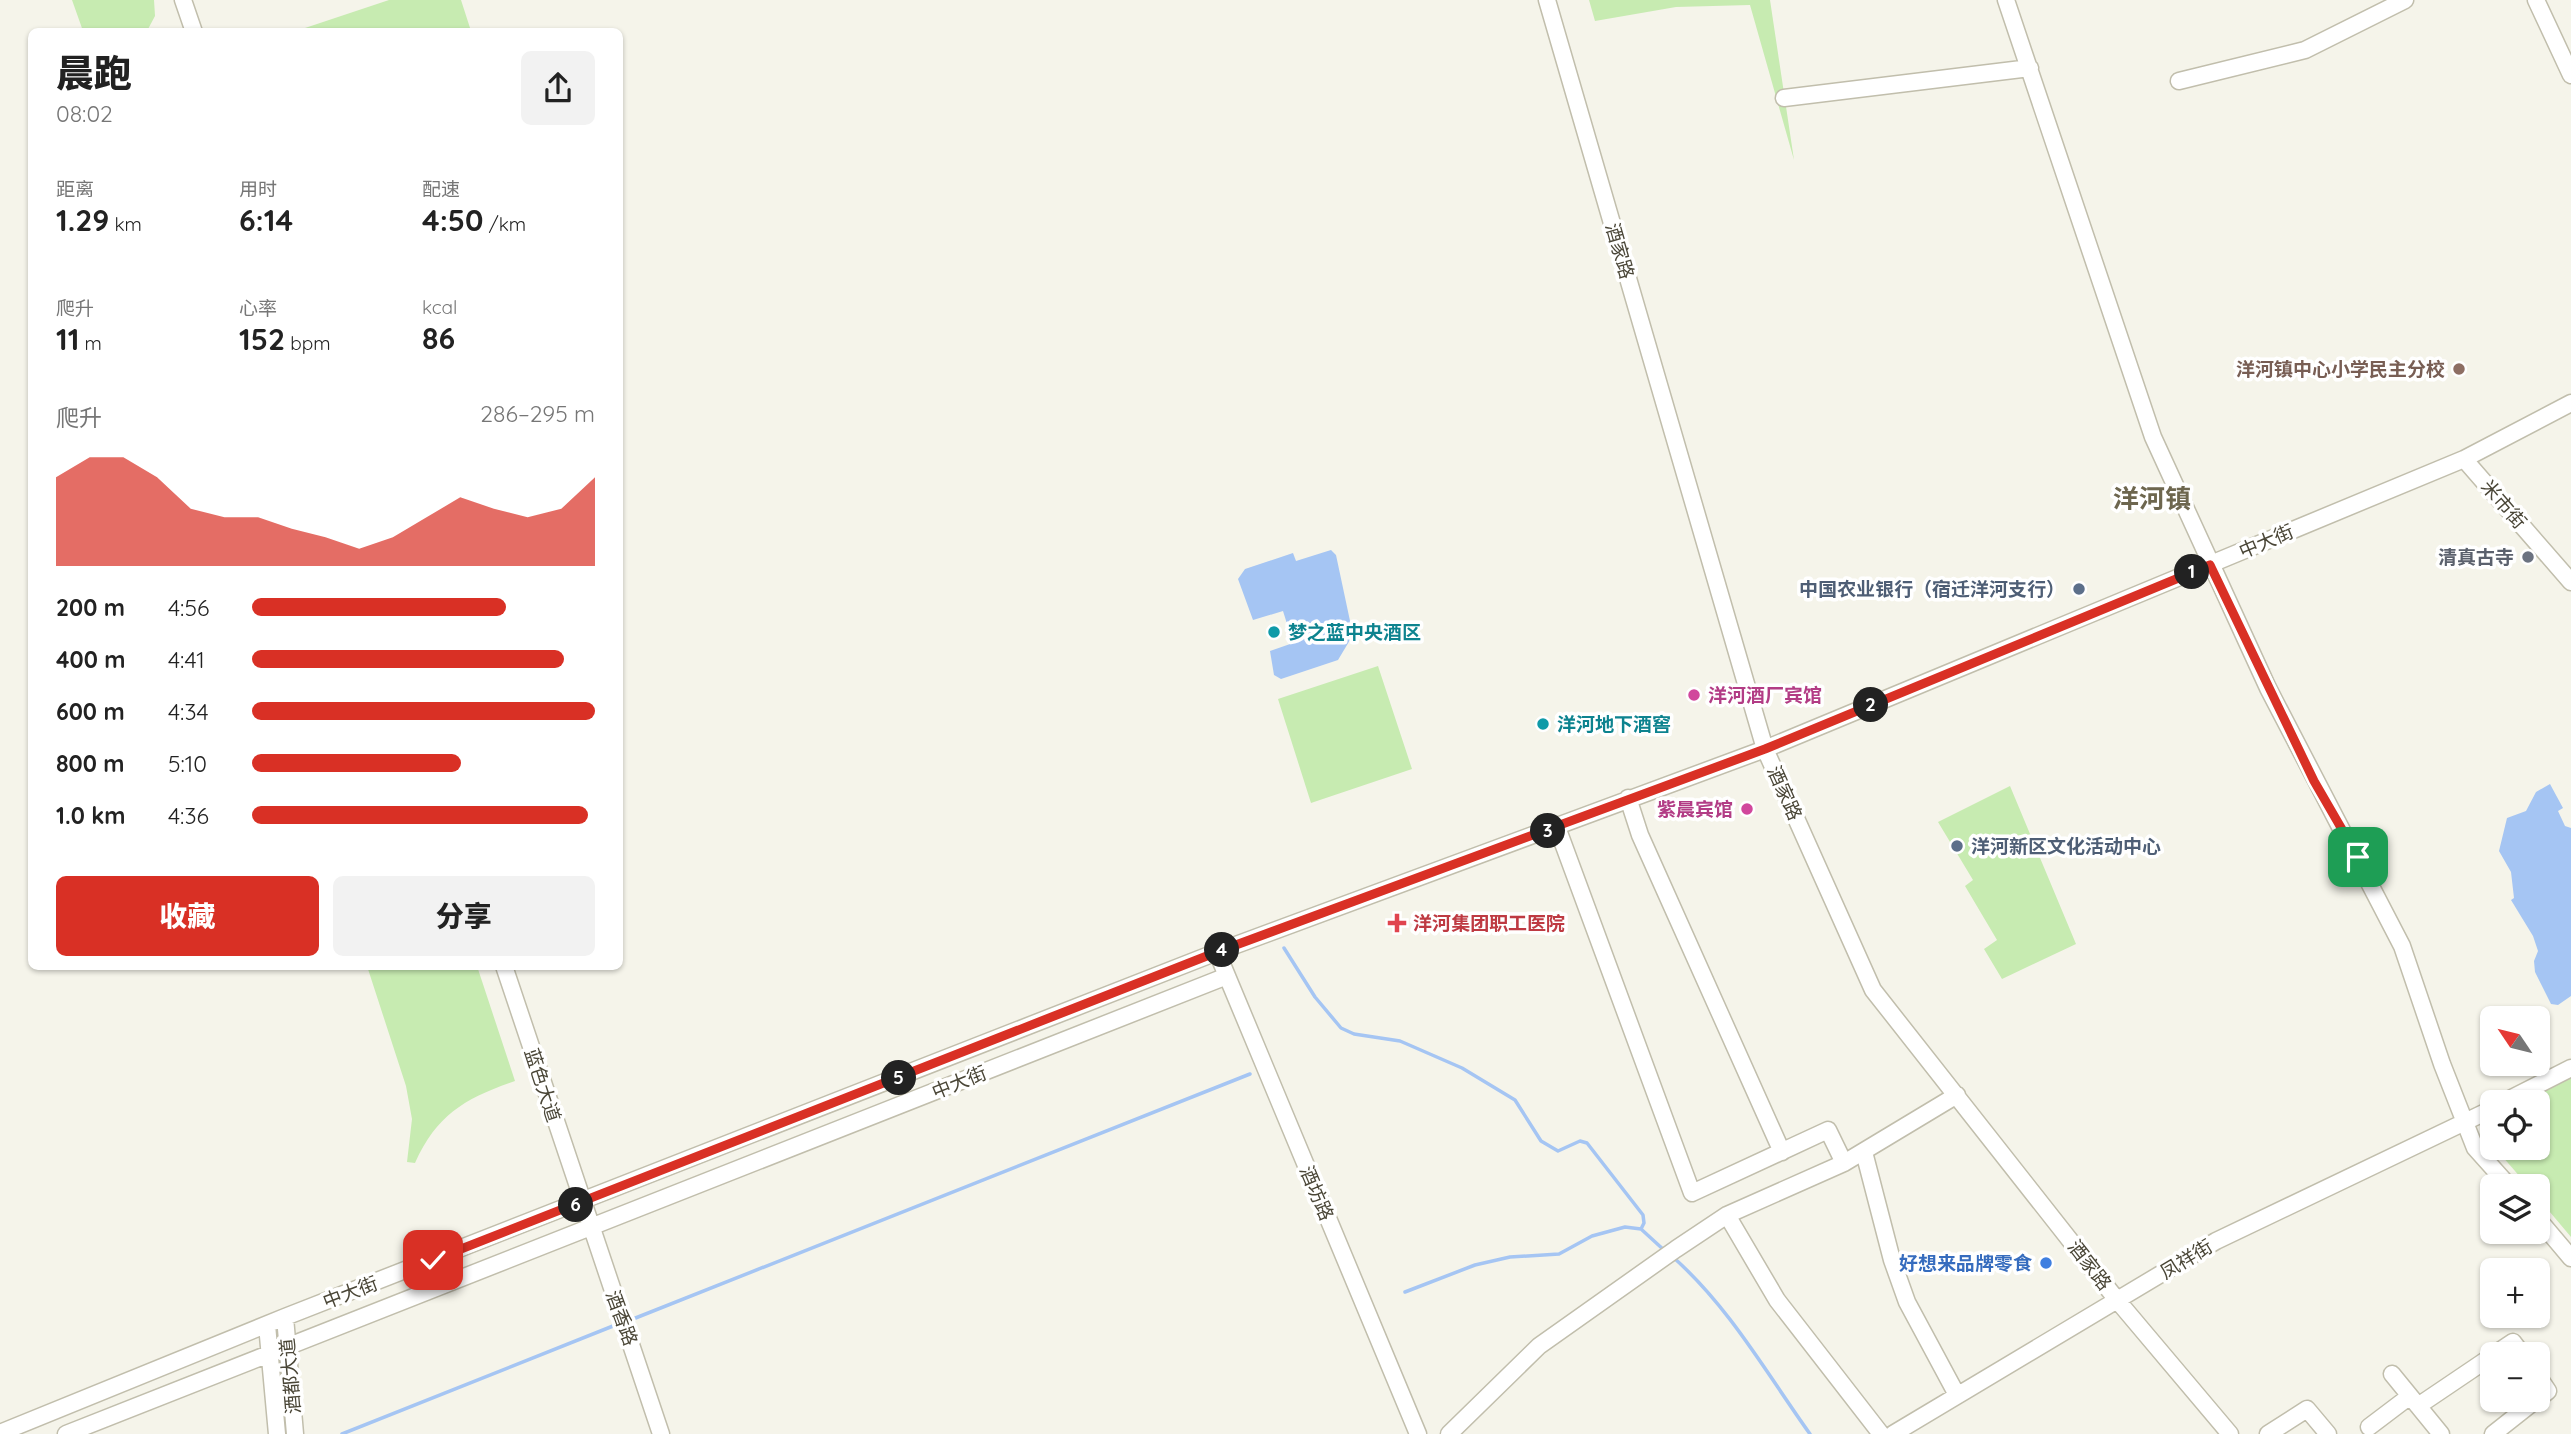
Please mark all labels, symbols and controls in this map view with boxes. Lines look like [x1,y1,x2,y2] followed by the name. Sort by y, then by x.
[56,49,132,97] text: 晨跑
[521,51,595,125] button: share
[56,99,113,128] text: 08:02
[56,177,94,201] text: 距离
[239,177,277,201] text: 用时
[422,177,460,201] text: 配速
[56,201,109,239] text: 1.29
[239,201,293,239] text: 6:14
[422,201,484,239] text: 4:50
[109,212,142,236] text: km
[484,212,526,236] text: /km
[1601,220,1639,282] street label: 酒家路
[422,295,457,319] text: kcal
[56,296,94,320] text: 爬升
[239,296,277,320] text: 心率
[422,319,455,357] text: 86
[56,320,79,358] text: 11
[239,320,285,358] text: 152
[79,331,102,355] text: m
[285,331,331,355] text: bpm
[2236,357,2445,381] place label: 洋河镇中心小学民主分校
[2451,361,2467,377] marker: 洋河镇中心小学民主分校
[480,399,595,428] text: 286–295 m
[56,403,102,432] text: 爬升
[2476,475,2532,533] street label: 米市街
[2113,482,2191,515] district label: 洋河镇
[2235,519,2297,563] street label: 中大街
[2438,545,2514,569] place label: 清真古寺
[2520,549,2536,565] marker: 清真古寺
[2174,554,2210,590] pin: 1
[2188,559,2195,583] text: 1
[1799,577,2065,601] place label: 中国农业银行（宿迁洋河支行）
[2071,581,2087,597] marker: 中国农业银行（宿迁洋河支行）
[56,593,125,622] text: 200 m
[168,593,209,622] text: 4:56
[1288,620,1421,644] place label: 梦之蓝中央酒区
[1266,624,1282,640] marker: 梦之蓝中央酒区
[56,645,125,674] text: 400 m
[168,645,205,674] text: 4:41
[1708,683,1822,707] place label: 洋河酒厂宾馆
[1686,687,1702,703] marker: 洋河酒厂宾馆
[1854,688,1888,722] pin: 2
[1865,692,1876,716] text: 2
[56,697,125,726] text: 600 m
[168,697,209,726] text: 4:34
[1557,712,1671,736] place label: 洋河地下酒窖
[1535,716,1551,732] marker: 洋河地下酒窖
[56,749,125,778] text: 800 m
[168,749,207,778] text: 5:10
[1762,762,1808,824] street label: 酒家路
[1657,797,1733,821] place label: 紫晨宾馆
[56,801,126,830] text: 1.0 km
[168,801,209,830] text: 4:36
[1739,801,1755,817] marker: 紫晨宾馆
[1530,814,1566,848] pin: 3
[1542,818,1553,842] text: 3
[2328,827,2388,887] pin
[1971,834,2161,858] place label: 洋河新区文化活动中心
[1949,838,1965,854] marker: 洋河新区文化活动中心
[2339,838,2377,876] icon: arrive
[56,876,319,956] button: 收藏
[333,876,595,956] button: 分享
[1413,911,1565,935] place label: 洋河集团职工医院
[1387,913,1407,933] marker: 洋河集团职工医院
[1204,932,1240,968] pin: 4
[1216,937,1227,961] text: 4
[2480,1006,2550,1076] north arrow
[2480,1006,2550,1412] map controls
[520,1045,566,1125] street label: 蓝色大道
[881,1060,916,1096] pin: 5
[928,1060,990,1104] street label: 中大街
[893,1065,904,1089] text: 5
[2480,1090,2550,1160] button: locate
[1295,1162,1339,1224] street label: 酒坊路
[2480,1174,2550,1244] button: layers
[558,1188,594,1222] pin: 6
[570,1192,581,1216] text: 6
[403,1230,463,1290] pin
[2155,1234,2217,1284] street label: 凤祥街
[2063,1235,2117,1295] street label: 酒家路
[414,1241,452,1279] icon: check
[1899,1251,2033,1275] place label: 好想来品牌零食
[2038,1255,2054,1271] marker: 好想来品牌零食
[2480,1258,2550,1328] button: +
[319,1271,381,1313] street label: 中大街
[601,1287,643,1349] street label: 酒香路
[275,1337,305,1415] street label: 酒都大道
[2480,1342,2550,1412] button: −

